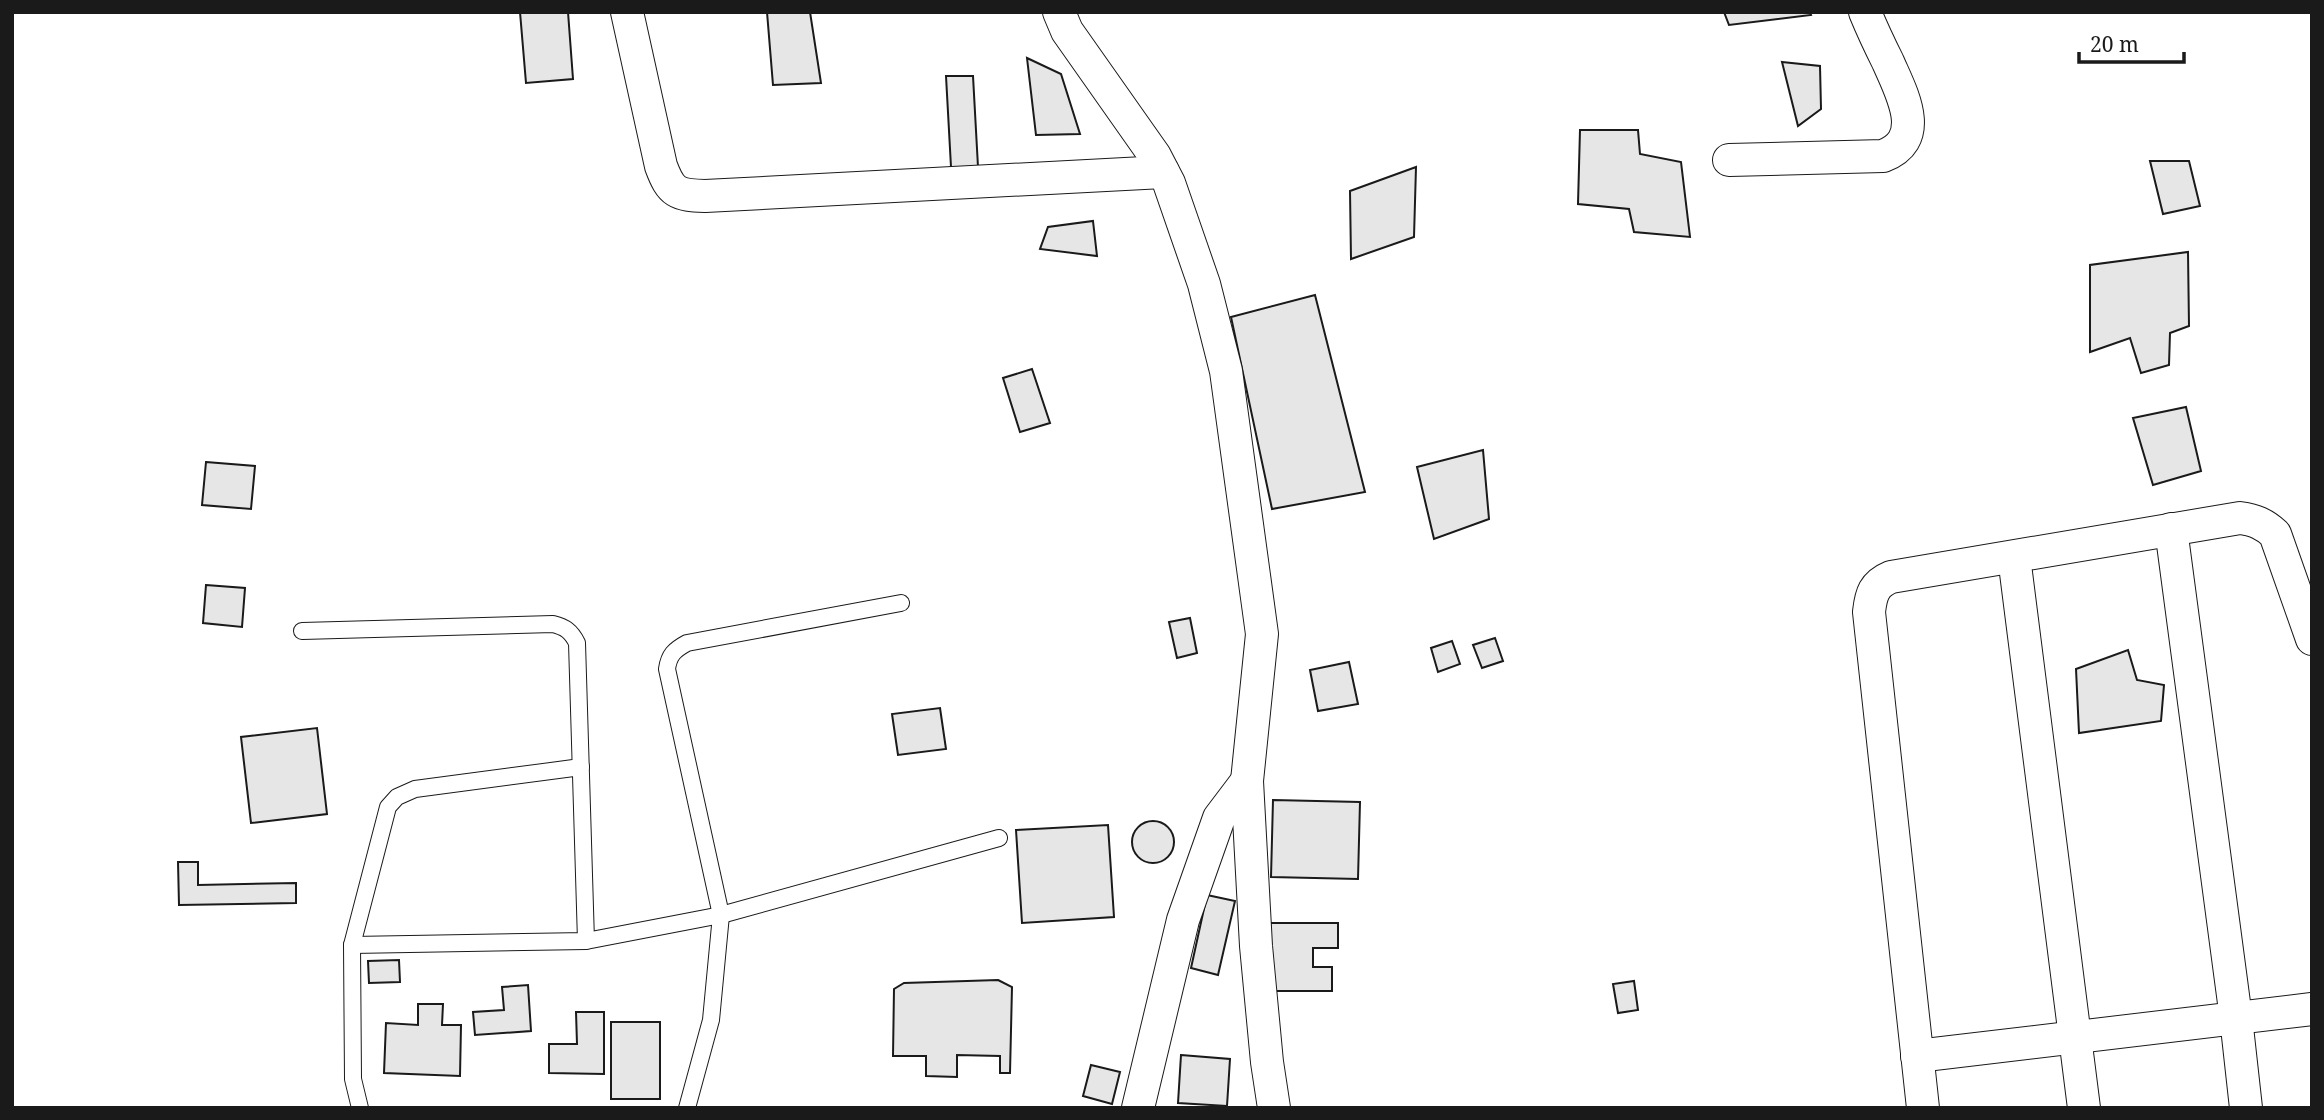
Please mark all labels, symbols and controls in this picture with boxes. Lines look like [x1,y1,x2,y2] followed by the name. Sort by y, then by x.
[2079,21,2184,65] scale bar
[2090,30,2139,58] text: 20 m

